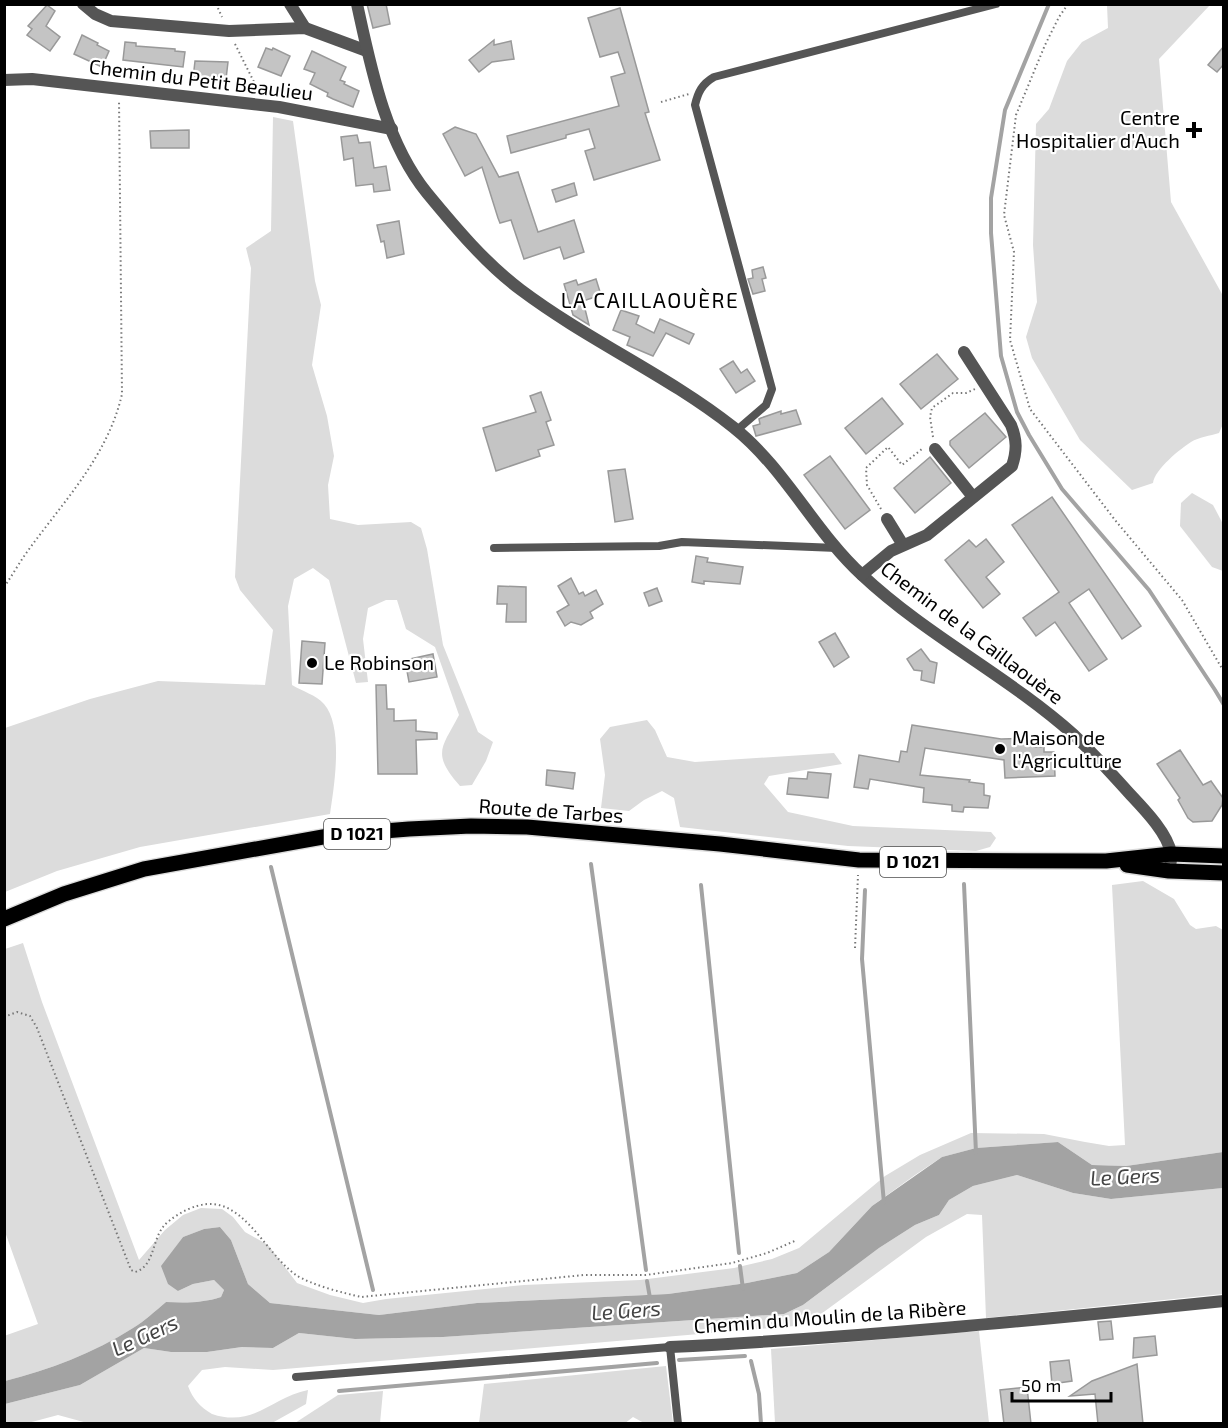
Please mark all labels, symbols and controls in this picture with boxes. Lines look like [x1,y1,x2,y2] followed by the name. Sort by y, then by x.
[88,53,314,105] street label: Chemin du Petit Beaulieu
[1016,105,1180,152] place label: Centre Hospitalier d'Auch
[1185,121,1203,139] marker: Centre Hospitalier d'Auch
[561,287,739,312] district label: LA CAILLAOUÈRE
[877,556,1069,709] street label: Chemin de la Caillaouère
[324,650,434,674] place label: Le Robinson
[305,656,319,670] marker: Le Robinson
[1012,725,1122,772] place label: Maison de l'Agriculture
[993,742,1007,756] marker: Maison de l'Agriculture
[478,793,624,827] street label: Route de Tarbes
[324,819,390,849] road number: D 1021
[880,847,946,877] road number: D 1021
[1089,1161,1160,1190] water label: Le Gers
[590,1295,662,1324] water label: Le Gers
[693,1295,967,1337] street label: Chemin du Moulin de la Ribère
[107,1309,181,1361] water label: Le Gers
[1012,1365,1111,1403] scale bar
[1021,1374,1061,1396] text: 50 m

